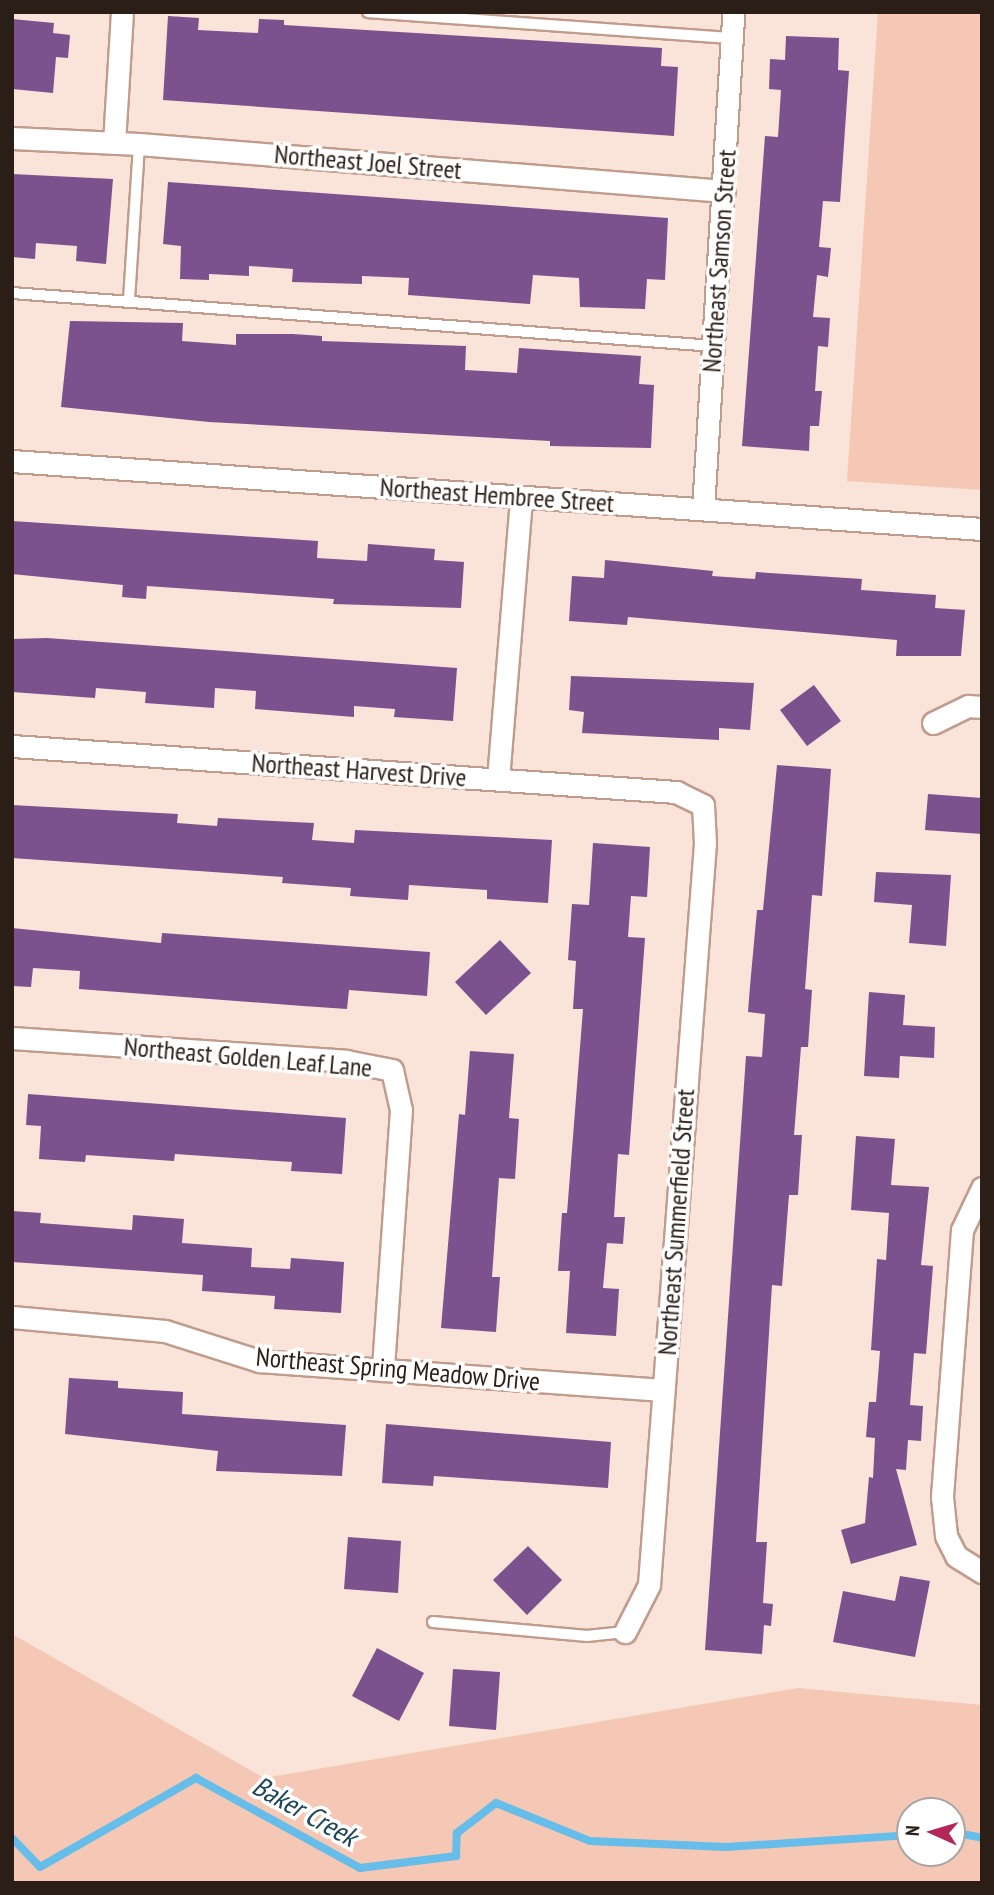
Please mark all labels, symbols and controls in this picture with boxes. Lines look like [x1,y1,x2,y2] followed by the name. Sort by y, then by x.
[273,138,463,186] street label: Northeast Joel Street
[696,149,742,373] street label: Northeast Samson Street
[379,471,615,519] street label: Northeast Hembree Street
[251,747,467,793] street label: Northeast Harvest Drive
[123,1031,373,1083] street label: Northeast Golden Leaf Lane
[651,1088,701,1356] street label: Northeast Summerfield Street
[254,1341,542,1397] street label: Northeast Spring Meadow Drive
[247,1769,363,1853] water label: Baker Creek
[896,1797,966,1867] north arrow
[900,1825,924,1837] text: N

